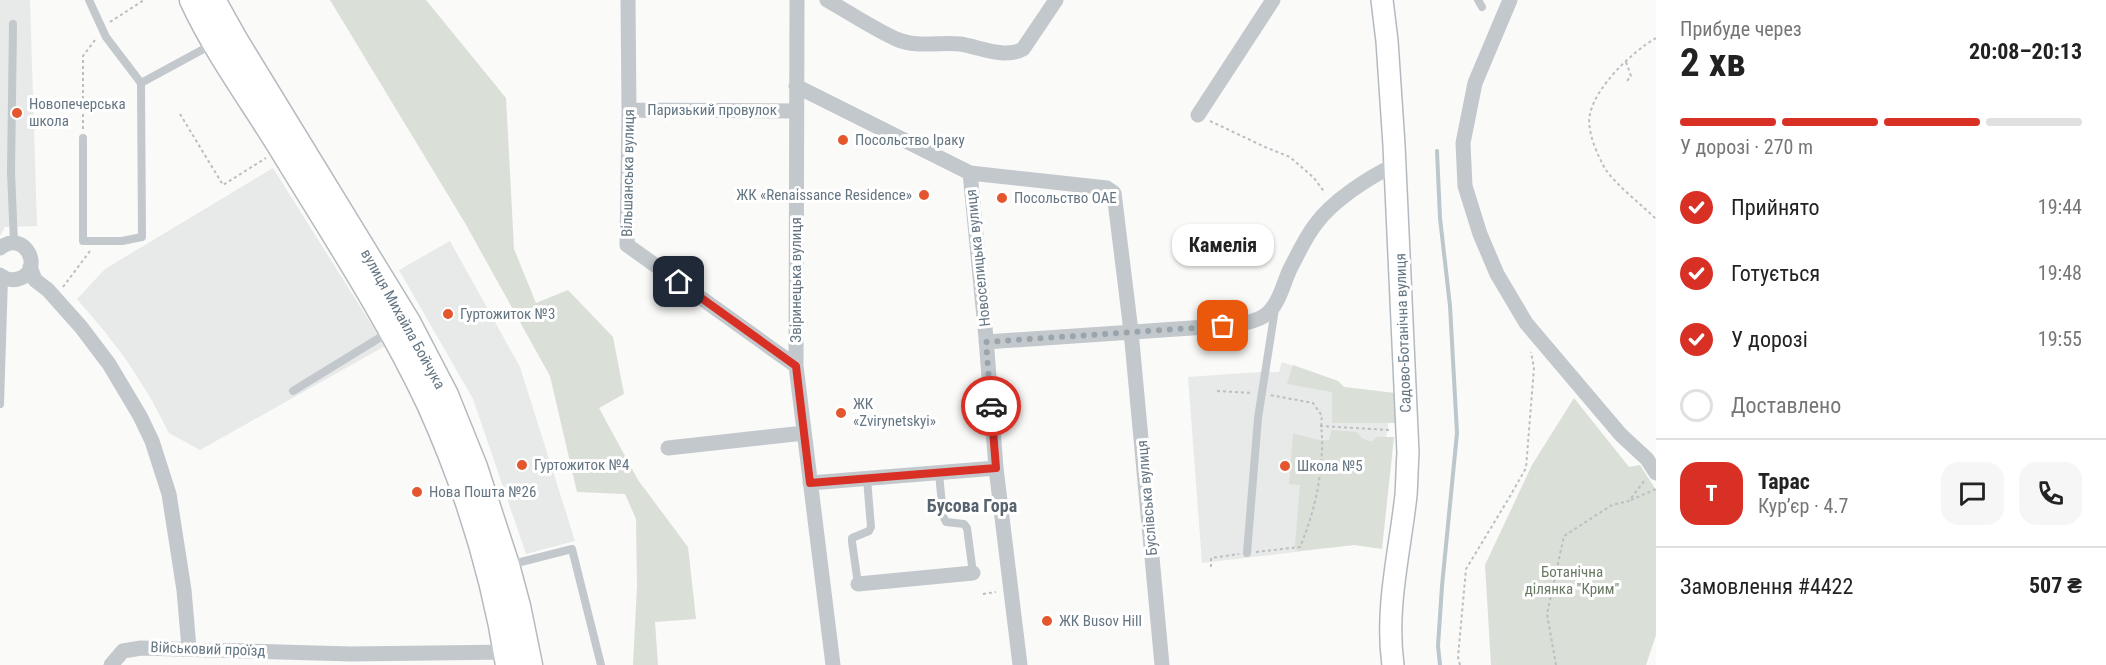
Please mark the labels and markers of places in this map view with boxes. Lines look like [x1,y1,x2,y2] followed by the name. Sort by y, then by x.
[29,95,126,130] place label: Новопечерська школа
[10,106,24,120] marker: Новопечерська школа
[855,131,965,149] place label: Посольство Іраку
[836,133,850,147] marker: Посольство Іраку
[736,186,912,204] place label: ЖК «Renaissance Residence»
[917,188,931,202] marker: ЖК «Renaissance Residence»
[1014,189,1117,207] place label: Посольство ОАЕ
[995,191,1009,205] marker: Посольство ОАЕ
[1172,224,1274,266] callout: Камелія
[653,256,704,307] pin
[1197,300,1248,351] pin
[460,305,555,323] place label: Гуртожиток №3
[441,307,455,321] marker: Гуртожиток №3
[853,395,936,430] place label: ЖК «Zvirynetskyi»
[834,406,848,420] marker: ЖК «Zvirynetskyi»
[534,456,629,474] place label: Гуртожиток №4
[1297,457,1363,475] place label: Школа №5
[515,458,529,472] marker: Гуртожиток №4
[1278,459,1292,473] marker: Школа №5
[429,483,536,501] place label: Нова Пошта №26
[410,485,424,499] marker: Нова Пошта №26
[1059,612,1142,630] place label: ЖК Busov Hill
[1040,614,1054,628] marker: ЖК Busov Hill

